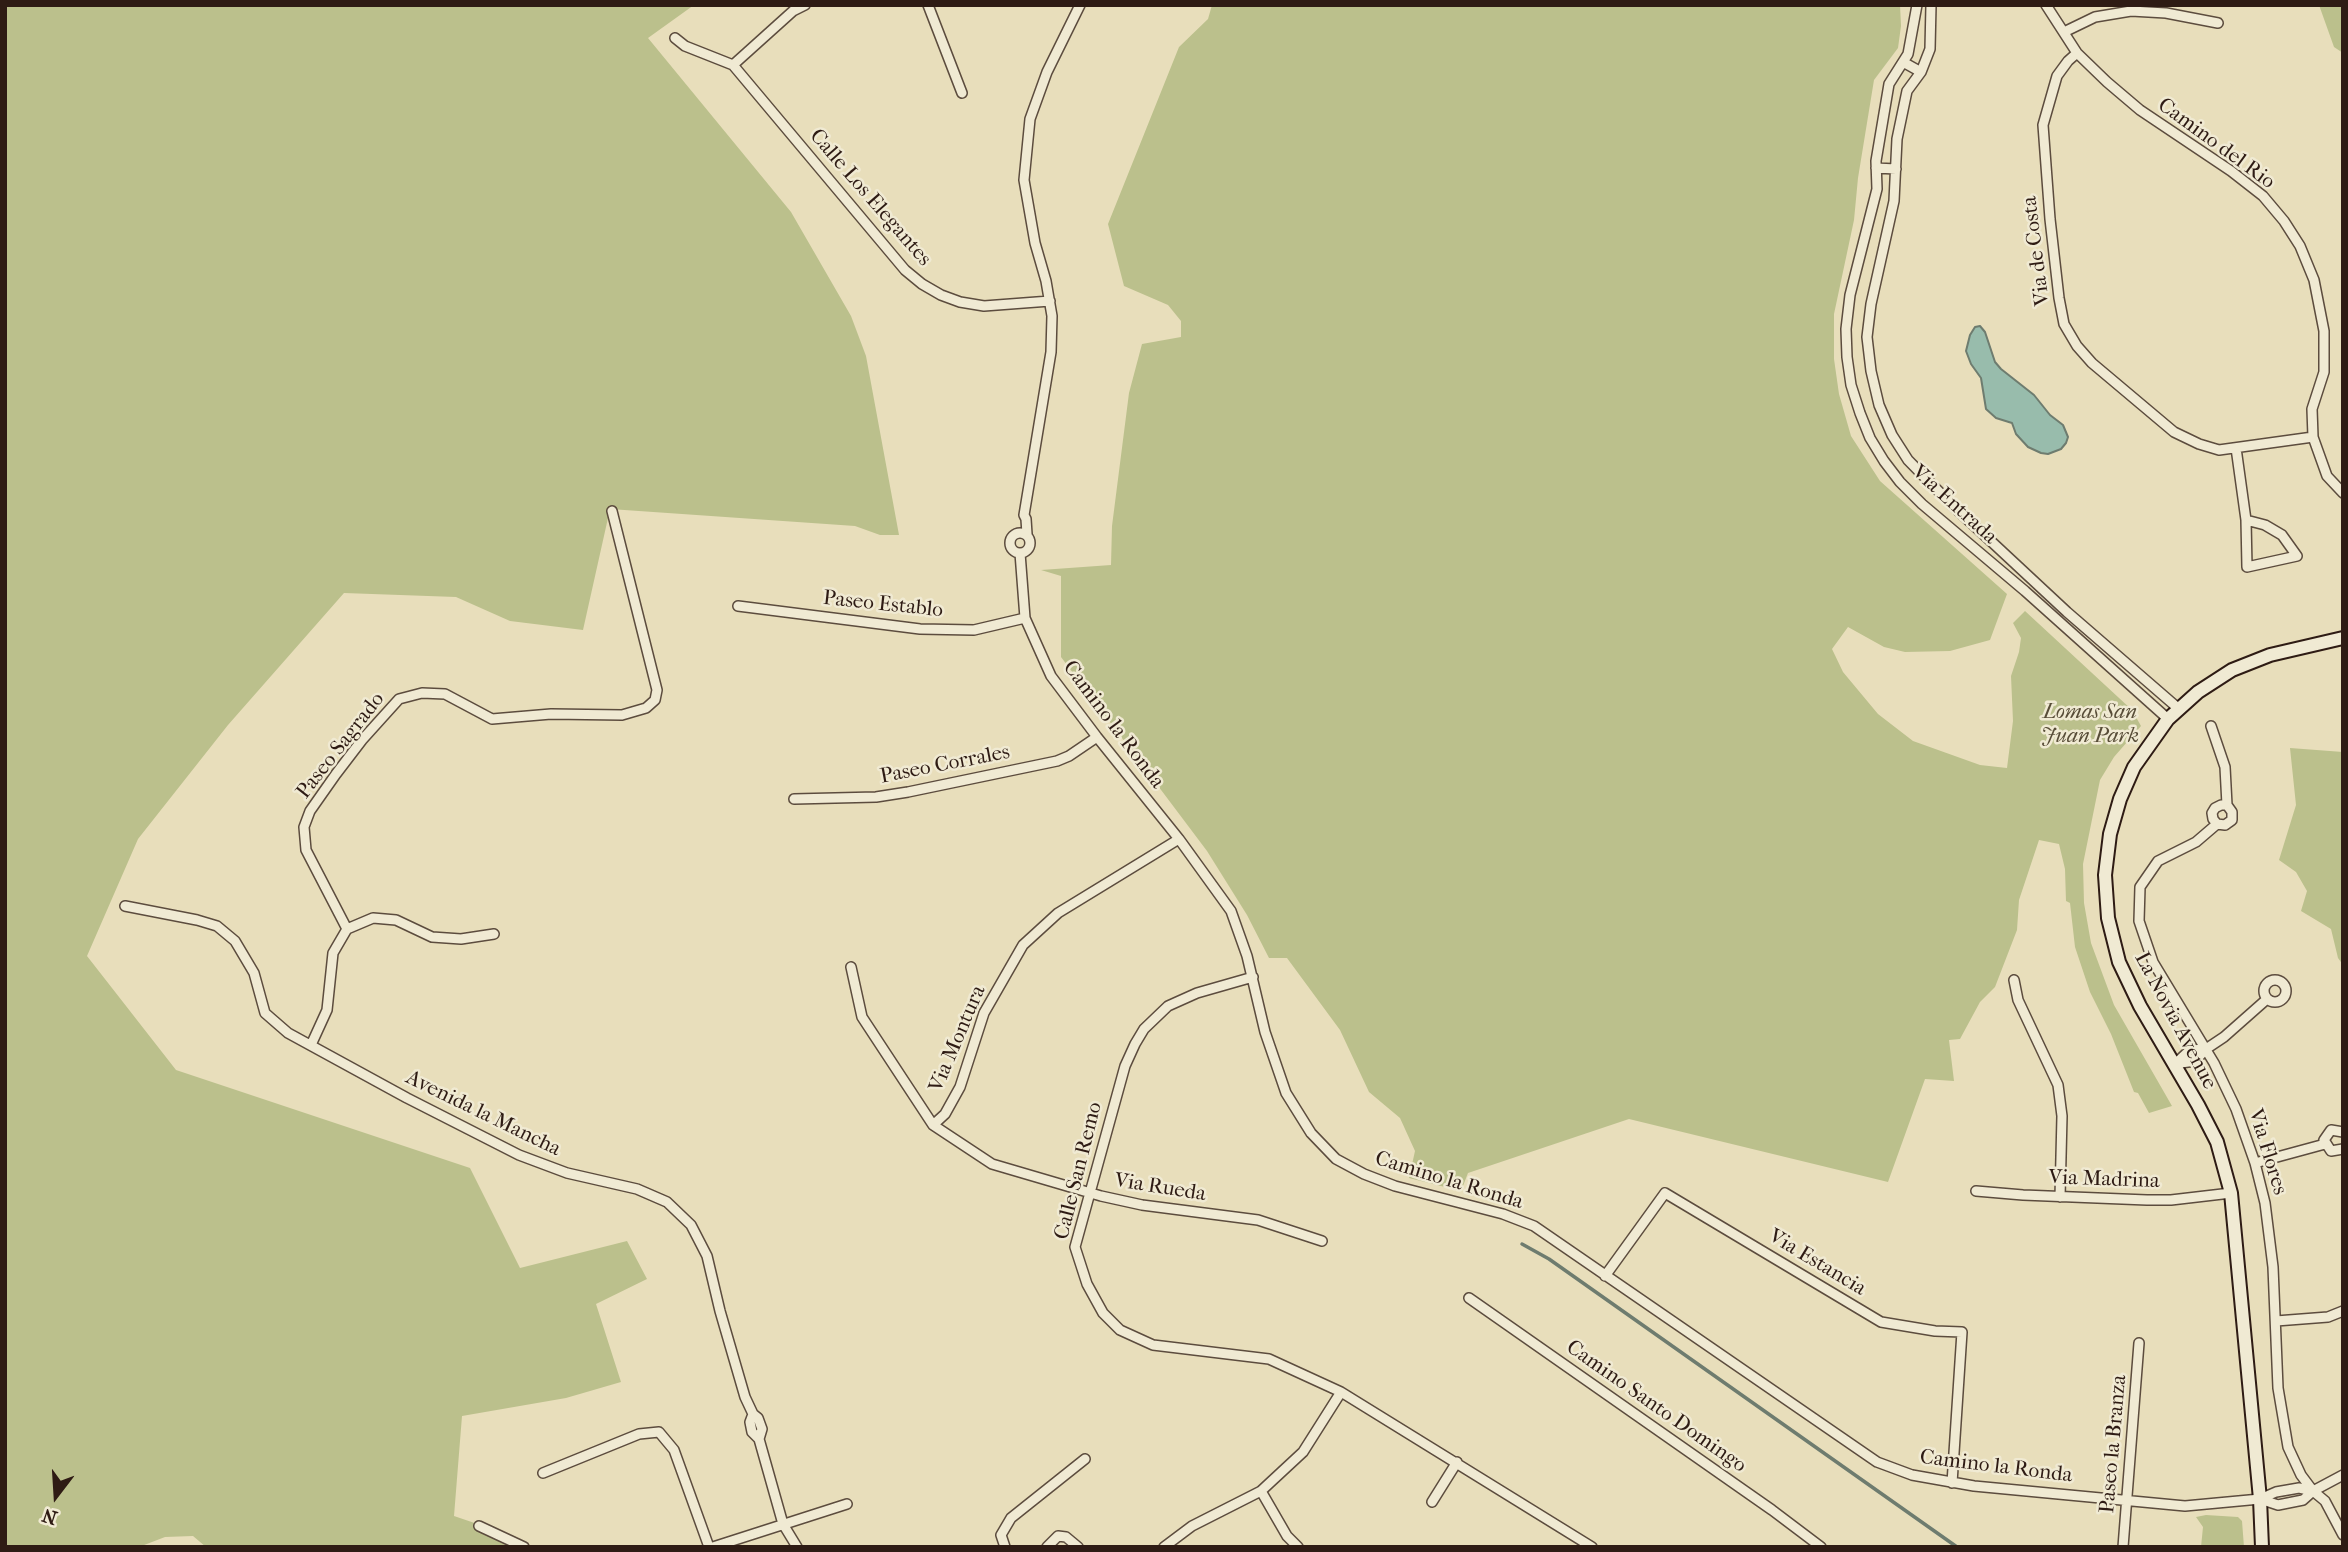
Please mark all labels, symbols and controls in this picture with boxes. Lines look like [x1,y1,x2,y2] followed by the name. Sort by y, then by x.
[2152,93,2280,195] street label: Camino del Rio
[804,124,936,272] street label: Calle Los Elegantes
[2018,195,2056,307] street label: Via de Costa
[1906,460,2002,550] street label: Via Entrada
[822,586,944,624] street label: Paseo Establo
[1057,656,1169,794] street label: Camino la Ronda
[292,688,390,804] street label: Paseo Sagrado
[2041,700,2139,750] park label: Lomas San Juan Park
[878,740,1012,790] street label: Paseo Corrales
[2128,948,2222,1094] street label: La Novia Avenue
[924,982,992,1096] street label: Via Montura
[401,1066,565,1162] street label: Avenida la Mancha
[1050,1100,1108,1242] street label: Calle San Remo
[2242,1106,2292,1198] street label: Via Flores
[1372,1147,1526,1215] street label: Camino la Ronda
[2048,1165,2160,1195] street label: Via Madrina
[1112,1168,1208,1208] street label: Via Rueda
[1764,1224,1870,1302] street label: Via Estancia
[1561,1335,1751,1479] street label: Camino Santo Domingo
[2095,1374,2133,1514] street label: Paseo la Branza
[1918,1445,2074,1489] street label: Camino la Ronda
[21,1461,91,1531] north arrow
[40,1503,60,1529] text: N

